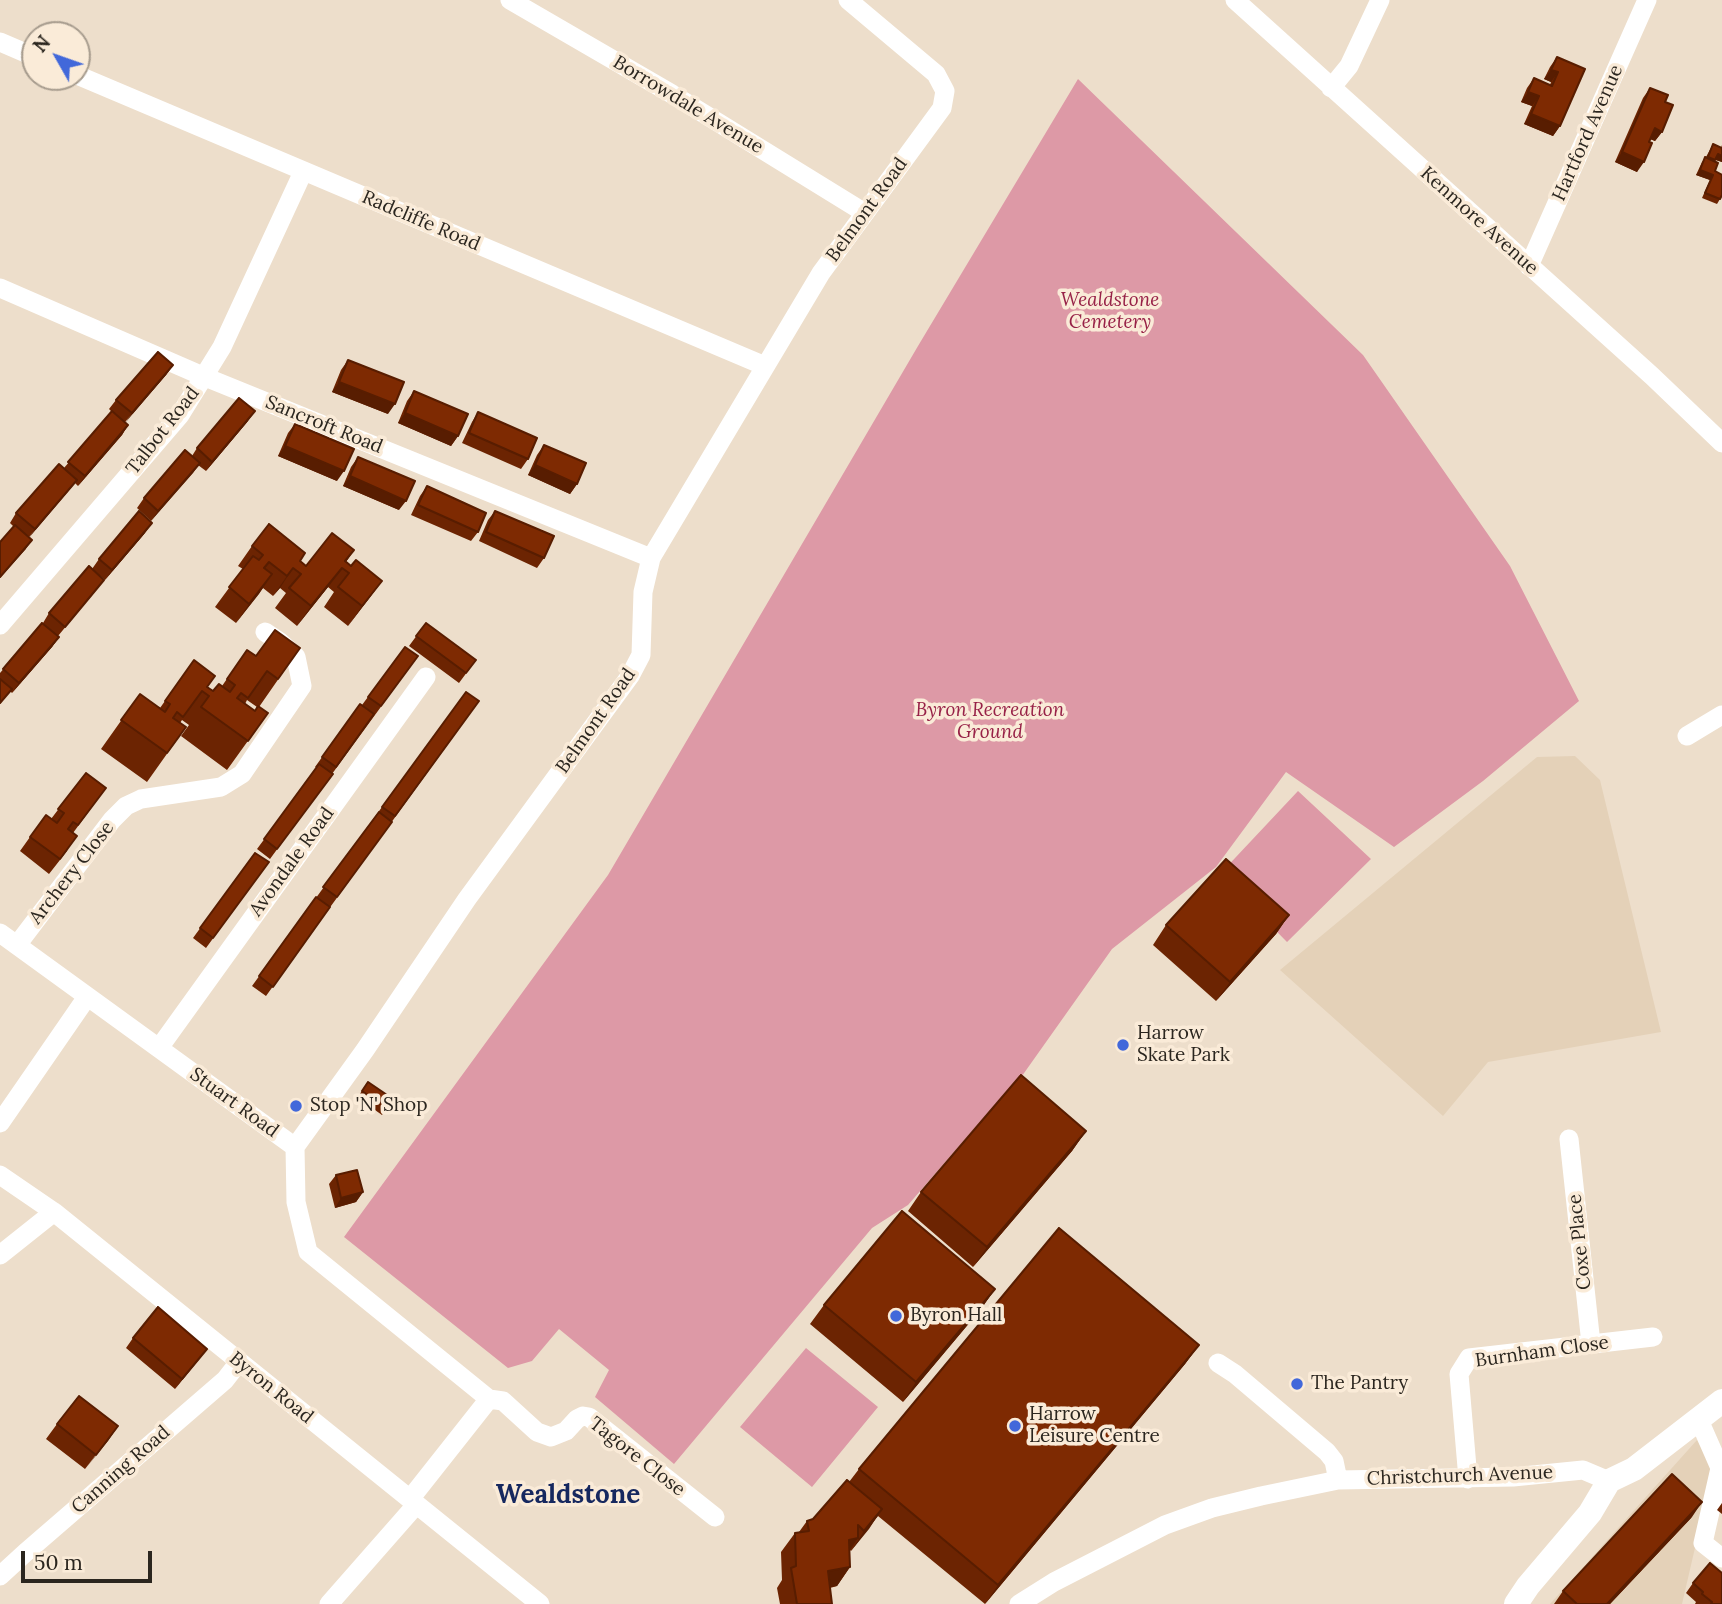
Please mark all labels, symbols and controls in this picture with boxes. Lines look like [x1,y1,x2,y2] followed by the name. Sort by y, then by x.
[21,21,91,91] north arrow
[28,30,55,57] text: N
[609,51,767,159] street label: Borrowdale Avenue
[1548,61,1628,205] street label: Hartford Avenue
[822,153,912,267] street label: Belmont Road
[1415,162,1543,280] street label: Kenmore Avenue
[359,186,483,256] street label: Radcliffe Road
[1061,290,1159,334] park label: Wealdstone Cemetery
[122,383,204,479] street label: Talbot Road
[262,391,386,459] street label: Sancroft Road
[551,664,641,778] street label: Belmont Road
[916,700,1064,744] park label: Byron Recreation Ground
[245,803,339,921] street label: Avondale Road
[25,817,119,929] street label: Archery Close
[1137,1023,1230,1067] place label: Harrow Skate Park
[1115,1037,1131,1053] marker: Harrow Skate Park
[185,1063,283,1143] street label: Stuart Road
[310,1095,427,1117] place label: Stop 'N' Shop
[288,1098,304,1114] marker: Stop 'N' Shop
[1564,1193,1596,1291] street label: Coxe Place
[910,1305,1002,1327] place label: Byron Hall
[888,1308,904,1324] marker: Byron Hall
[1474,1331,1610,1373] street label: Burnham Close
[224,1347,318,1429] street label: Byron Road
[1311,1373,1408,1395] place label: The Pantry
[1289,1376,1305,1392] marker: The Pantry
[1029,1404,1160,1448] place label: Harrow Leisure Centre
[585,1413,689,1501] street label: Tagore Close
[1007,1418,1023,1434] marker: Harrow Leisure Centre
[67,1421,175,1519] street label: Canning Road
[1367,1461,1553,1491] street label: Christchurch Avenue
[496,1480,640,1512] district label: Wealdstone
[24,1538,156,1582] scale bar
[34,1549,83,1576] text: 50 m

